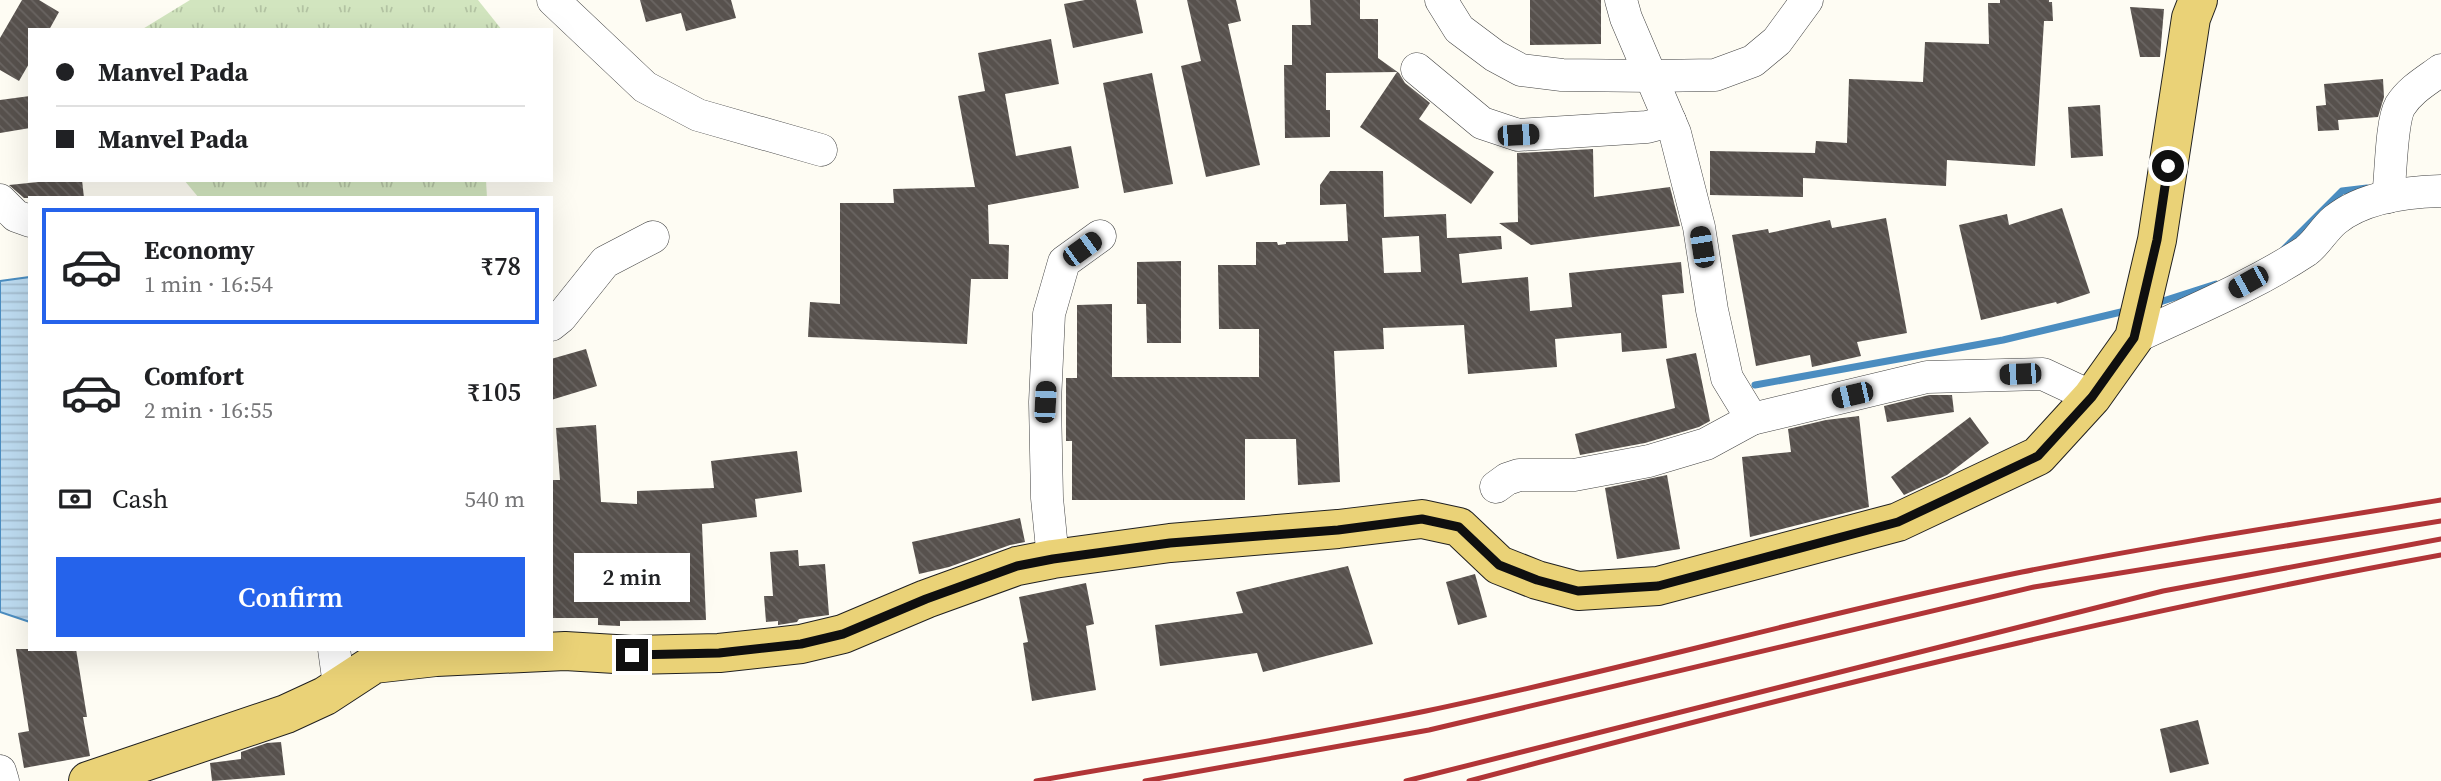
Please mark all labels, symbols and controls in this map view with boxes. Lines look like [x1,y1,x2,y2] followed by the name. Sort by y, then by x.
[98,54,248,90] text: Manvel Pada
[98,121,248,157] text: Manvel Pada
[1497,123,1540,147] car
[2152,150,2184,182] route start
[1689,225,1716,269] car
[1059,228,1106,270] car
[144,232,255,268] text: Economy
[60,235,123,298] icon: car
[480,248,521,284] text: ₹78
[2225,263,2272,301] car
[144,268,273,300] text: 1 min · 16:54
[144,358,244,394] text: Comfort
[60,361,123,424] icon: car
[1999,363,2042,385] car
[467,374,521,410] text: ₹105
[1034,380,1057,424] car
[1830,380,1875,410] car
[144,394,273,426] text: 2 min · 16:55
[56,480,94,518] icon: cash
[112,481,168,517] text: Cash
[464,483,525,515] text: 540 m
[574,554,690,602] callout: 2 min
[56,557,525,637] button: Confirm
[602,561,662,593] text: 2 min
[616,639,648,671] route end

